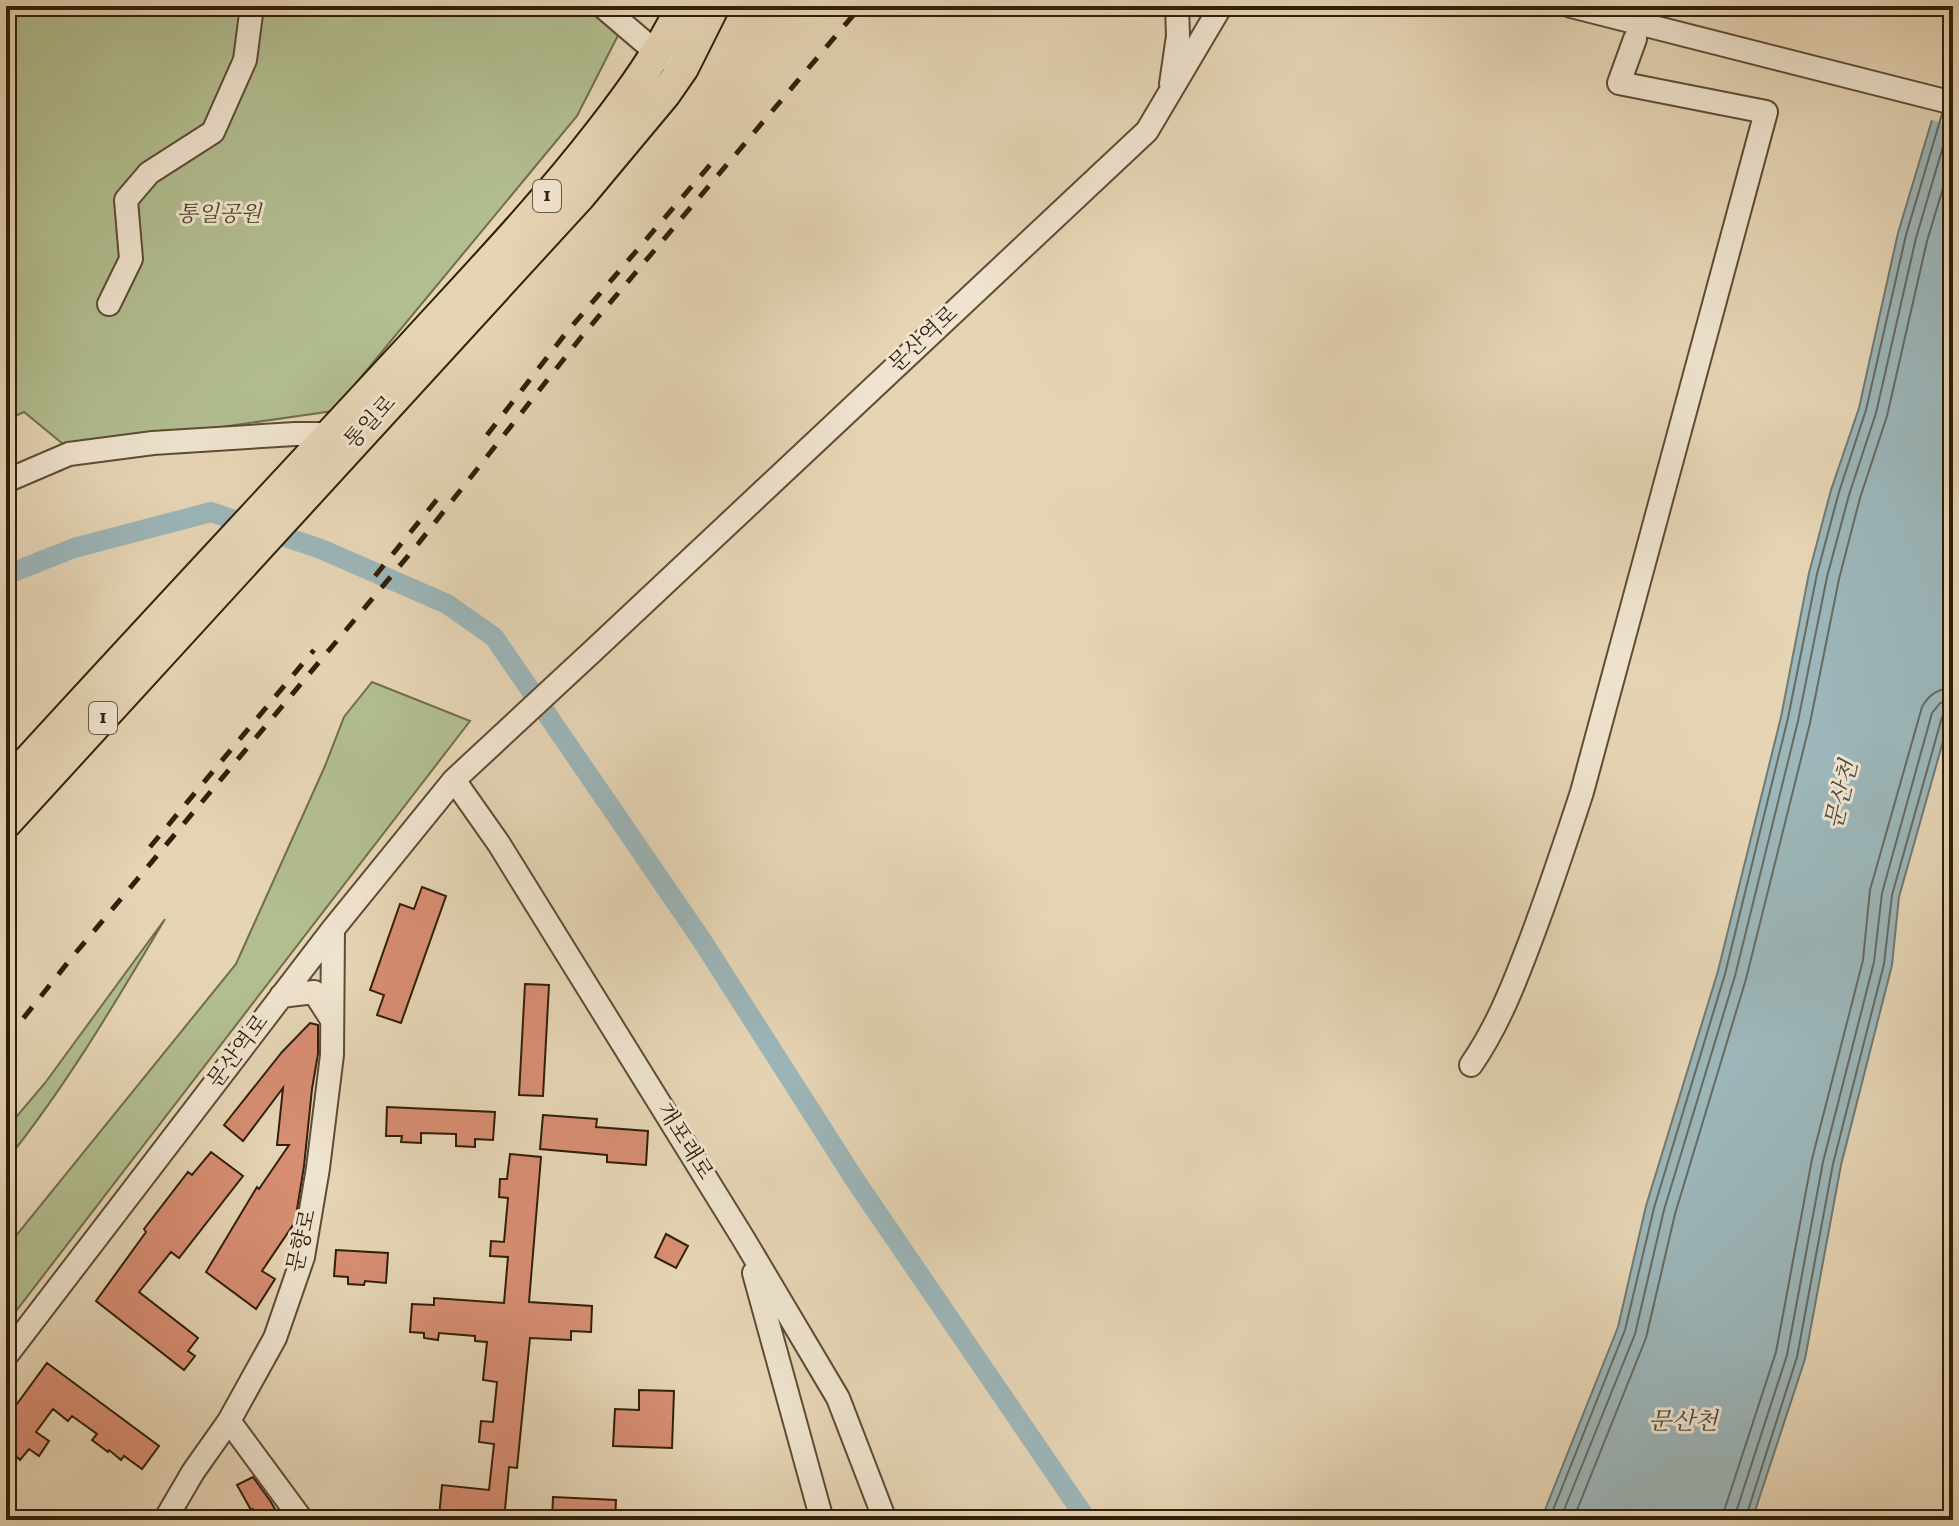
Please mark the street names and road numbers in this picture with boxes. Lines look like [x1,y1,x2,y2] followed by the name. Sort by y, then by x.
[533,180,561,212] road number: 1
[882,300,966,380] street label: 문산역로
[338,389,404,457] street label: 통일로
[89,702,117,734] road number: 1
[201,1009,277,1095] street label: 문산역로
[648,1098,720,1186] street label: 개포래로
[281,1206,325,1276] street label: 문향로

